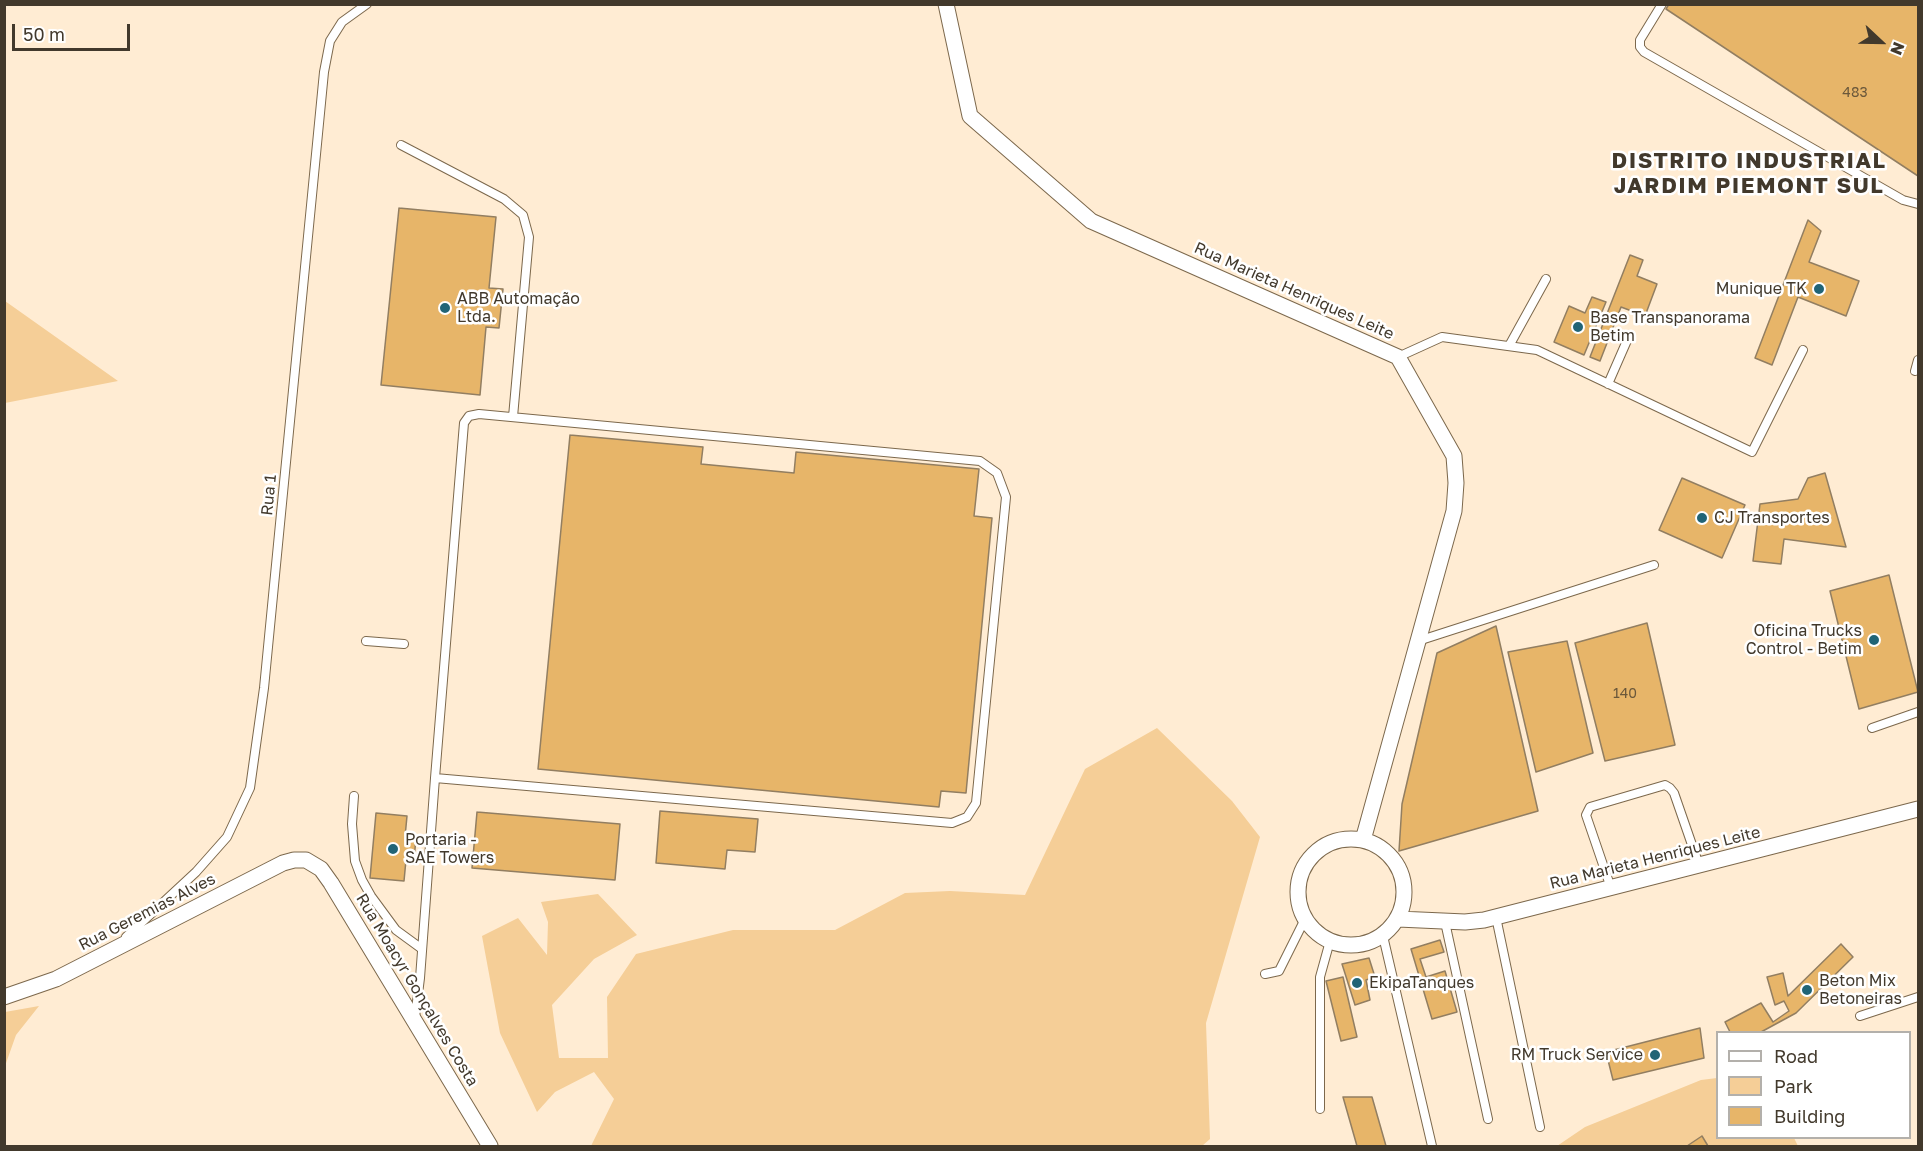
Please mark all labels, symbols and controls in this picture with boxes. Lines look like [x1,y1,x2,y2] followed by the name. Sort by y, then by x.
[15,12,134,50] scale bar
[1851,12,1911,72] north arrow
[23,23,65,45] text: 50 m
[1886,39,1909,58] text: N
[1842,85,1868,101] house number: 483
[1611,148,1887,200] district label: DISTRITO INDUSTRIAL JARDIM PIEMONT SUL
[1191,238,1397,344] street label: Rua Marieta Henriques Leite
[1716,279,1807,299] place label: Munique TK
[1812,282,1826,296] marker: Munique TK
[457,289,580,327] place label: ABB Automação Ltda.
[438,301,452,315] marker: ABB Automação Ltda.
[1590,308,1750,346] place label: Base Transpanorama Betim
[1571,320,1585,334] marker: Base Transpanorama Betim
[257,474,281,516] street label: Rua 1
[1714,508,1830,528] place label: CJ Transportes
[1695,511,1709,525] marker: CJ Transportes
[1746,621,1862,659] place label: Oficina Trucks Control - Betim
[1867,633,1881,647] marker: Oficina Trucks Control - Betim
[1613,686,1637,702] house number: 140
[1548,822,1762,894] street label: Rua Marieta Henriques Leite
[405,830,494,868] place label: Portaria - SAE Towers
[386,842,400,856] marker: Portaria - SAE Towers
[75,869,219,955] street label: Rua Geremias Alves
[352,890,482,1090] street label: Rua Moacyr Gonçalves Costa
[1819,971,1902,1009] place label: Beton Mix Betoneiras
[1369,973,1474,993] place label: EkipaTanques
[1350,976,1364,990] marker: EkipaTanques
[1800,983,1814,997] marker: Beton Mix Betoneiras
[1716,1031,1911,1139] legend
[1511,1045,1643,1065] place label: RM Truck Service
[1774,1045,1818,1067] text: Road
[1648,1048,1662,1062] marker: RM Truck Service
[1774,1075,1813,1097] text: Park
[1774,1105,1845,1127] text: Building

